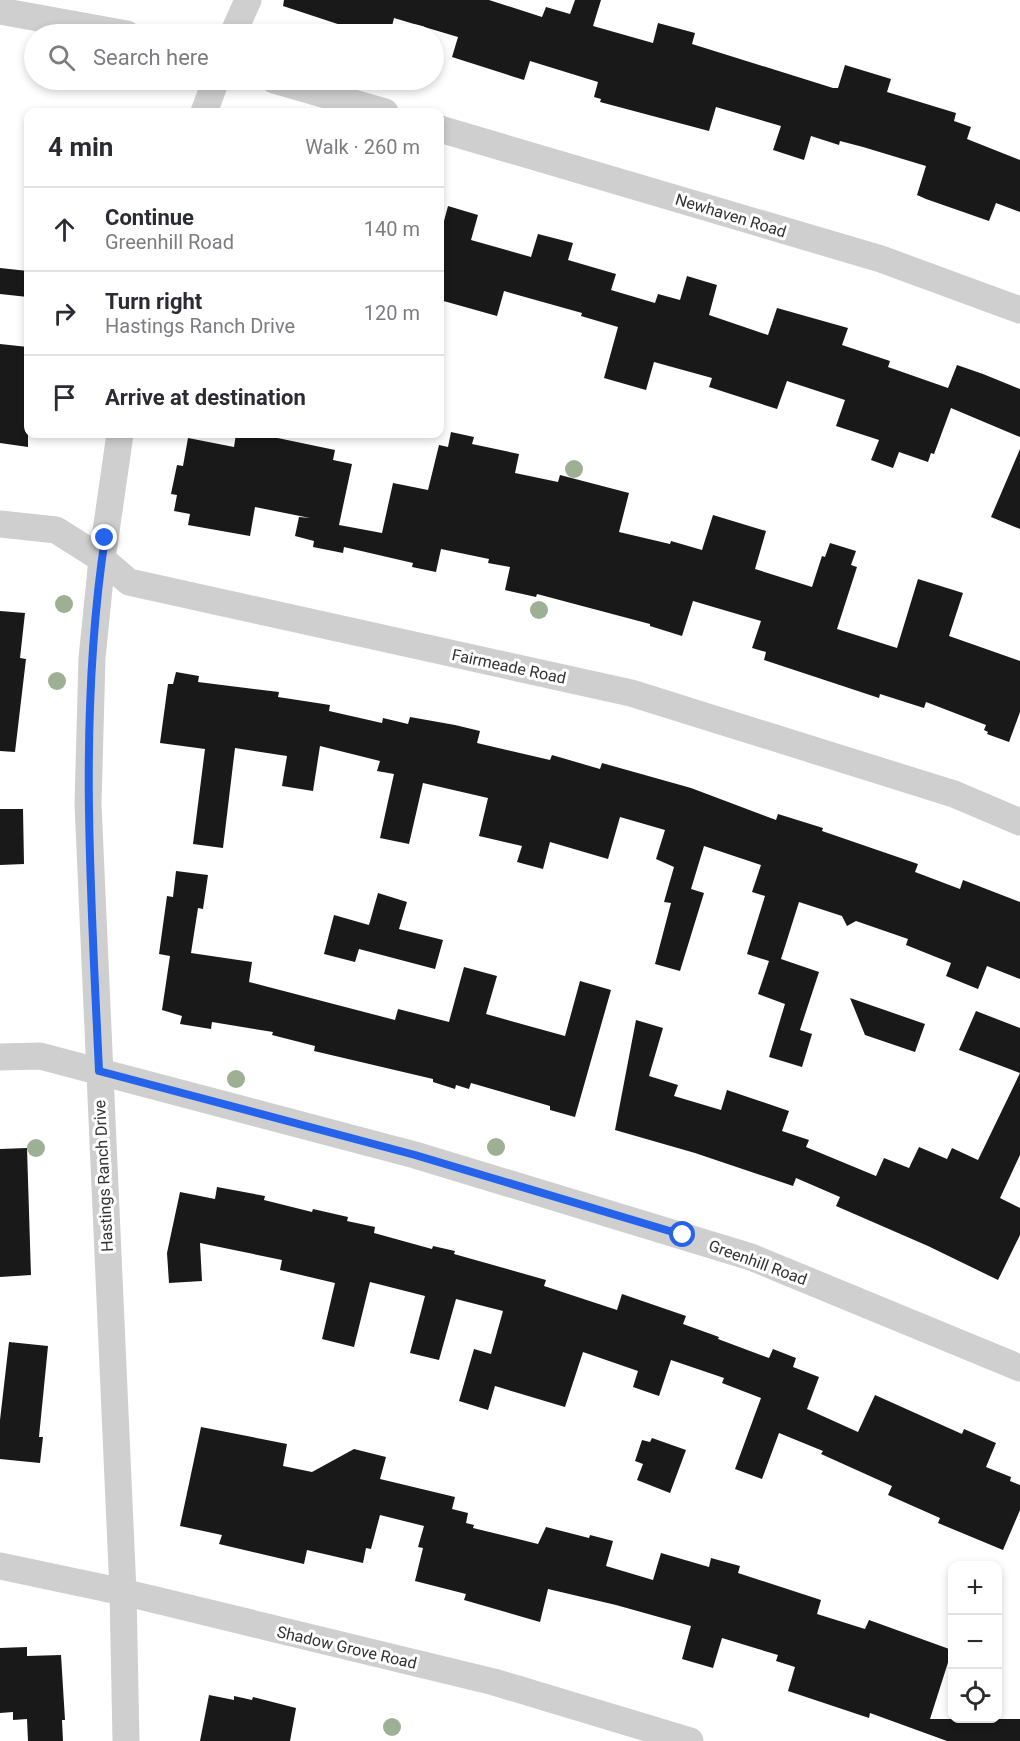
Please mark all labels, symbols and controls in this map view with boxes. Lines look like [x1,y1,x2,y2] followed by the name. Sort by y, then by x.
[24,24,444,90] search box
[45,41,78,74] icon: search
[93,45,209,70] text: Search here
[48,132,113,162] text: 4 min
[305,135,420,159] text: Walk · 260 m
[673,190,789,241] street label: Newhaven Road
[105,205,194,230] text: Continue
[48,213,81,246] icon: ahead
[364,217,420,241] text: 140 m
[105,230,234,254] text: Greenhill Road
[105,289,202,314] text: Turn right
[48,297,81,330] icon: right
[364,301,420,325] text: 120 m
[105,314,295,338] text: Hastings Ranch Drive
[48,381,81,414] icon: arrive
[105,385,306,410] text: Arrive at destination
[91,524,117,550] route end
[450,645,568,688] street label: Fairmeade Road
[90,1100,117,1252] street label: Hastings Ranch Drive
[669,1221,695,1247] route start
[706,1236,810,1289] street label: Greenhill Road
[948,1561,1002,1723] map controls
[948,1561,1002,1615] button: +
[948,1615,1002,1669] button: −
[275,1622,419,1673] street label: Shadow Grove Road
[948,1669,1002,1723] button: locate

